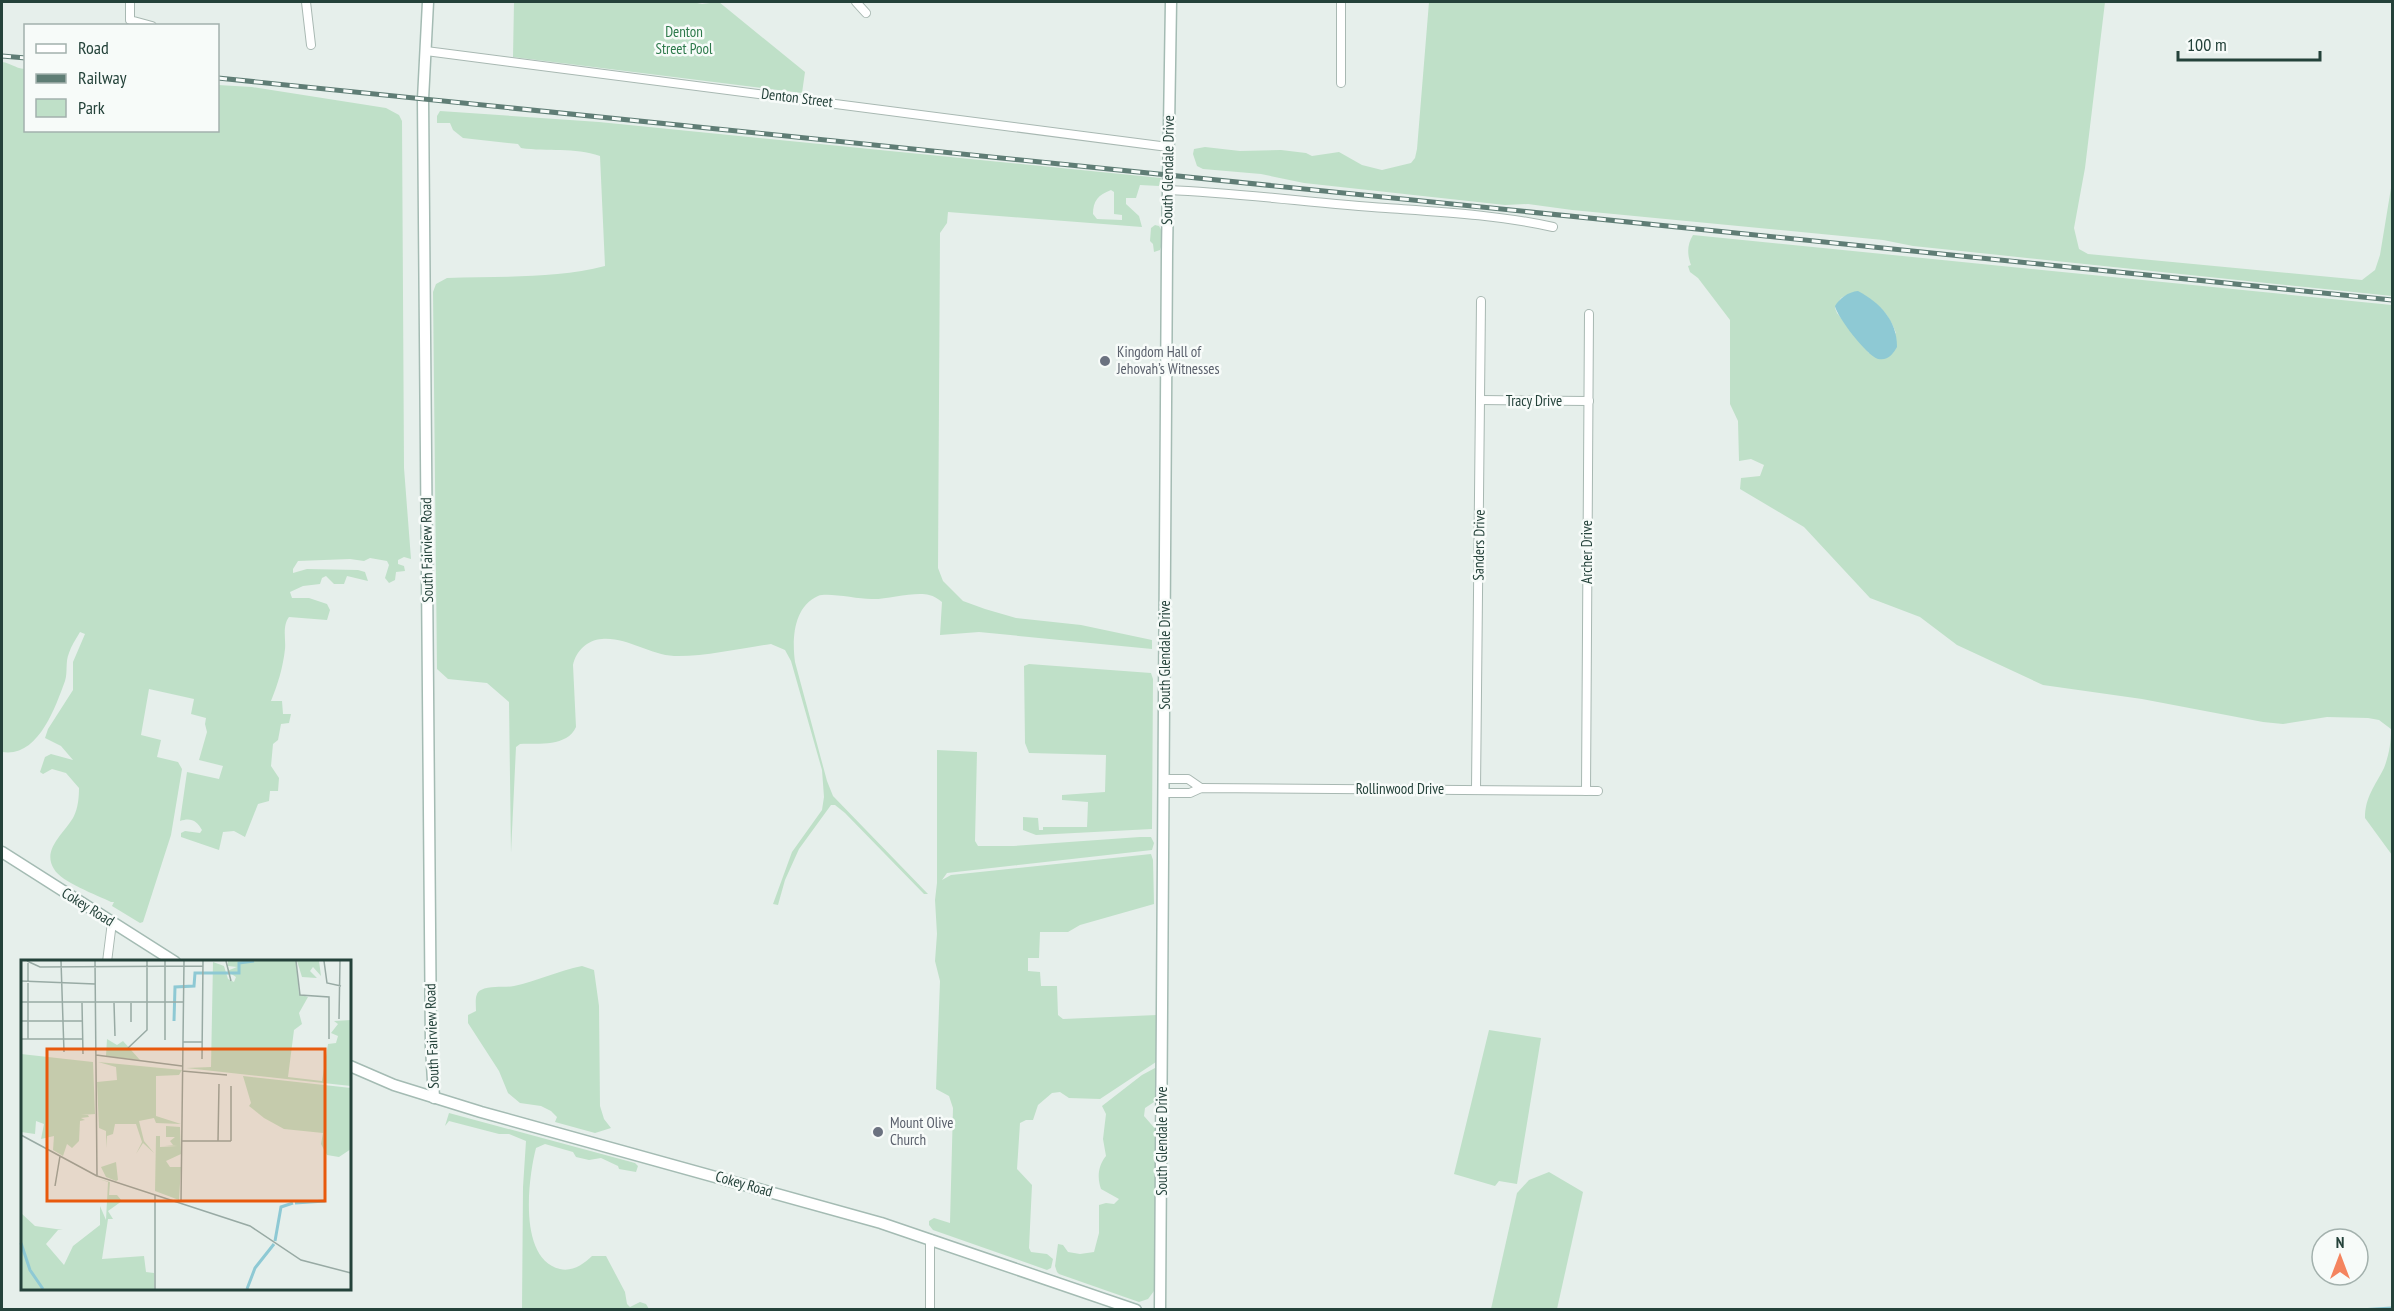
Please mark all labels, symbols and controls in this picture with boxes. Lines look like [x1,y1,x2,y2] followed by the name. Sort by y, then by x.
[655,22,713,58] park label: Denton Street Pool
[24,24,219,132] legend
[2178,24,2320,62] scale bar
[2187,33,2227,56] text: 100 m
[78,36,109,59] text: Road
[78,66,127,89] text: Railway
[760,84,834,111] street label: Denton Street
[78,96,105,119] text: Park
[1157,115,1178,225] street label: South Glendale Drive
[1116,342,1219,378] place label: Kingdom Hall of Jehovah’s Witnesses
[1098,354,1112,368] marker: Kingdom Hall of Jehovah’s Witnesses
[1506,391,1562,410] street label: Tracy Drive
[416,497,437,603] street label: South Fairview Road
[1468,509,1489,581] street label: Sanders Drive
[1577,520,1596,584] street label: Archer Drive
[1155,600,1174,710] street label: South Glendale Drive
[1356,779,1444,798] street label: Rollinwood Drive
[58,883,118,930] street label: Cokey Road
[21,960,351,1290] inset map
[420,983,443,1089] street label: South Fairview Road
[1152,1086,1171,1196] street label: South Glendale Drive
[890,1113,953,1149] place label: Mount Olive Church
[871,1125,885,1139] marker: Mount Olive Church
[713,1166,775,1201] street label: Cokey Road
[2310,1227,2370,1287] north arrow
[2336,1232,2344,1252] text: N

